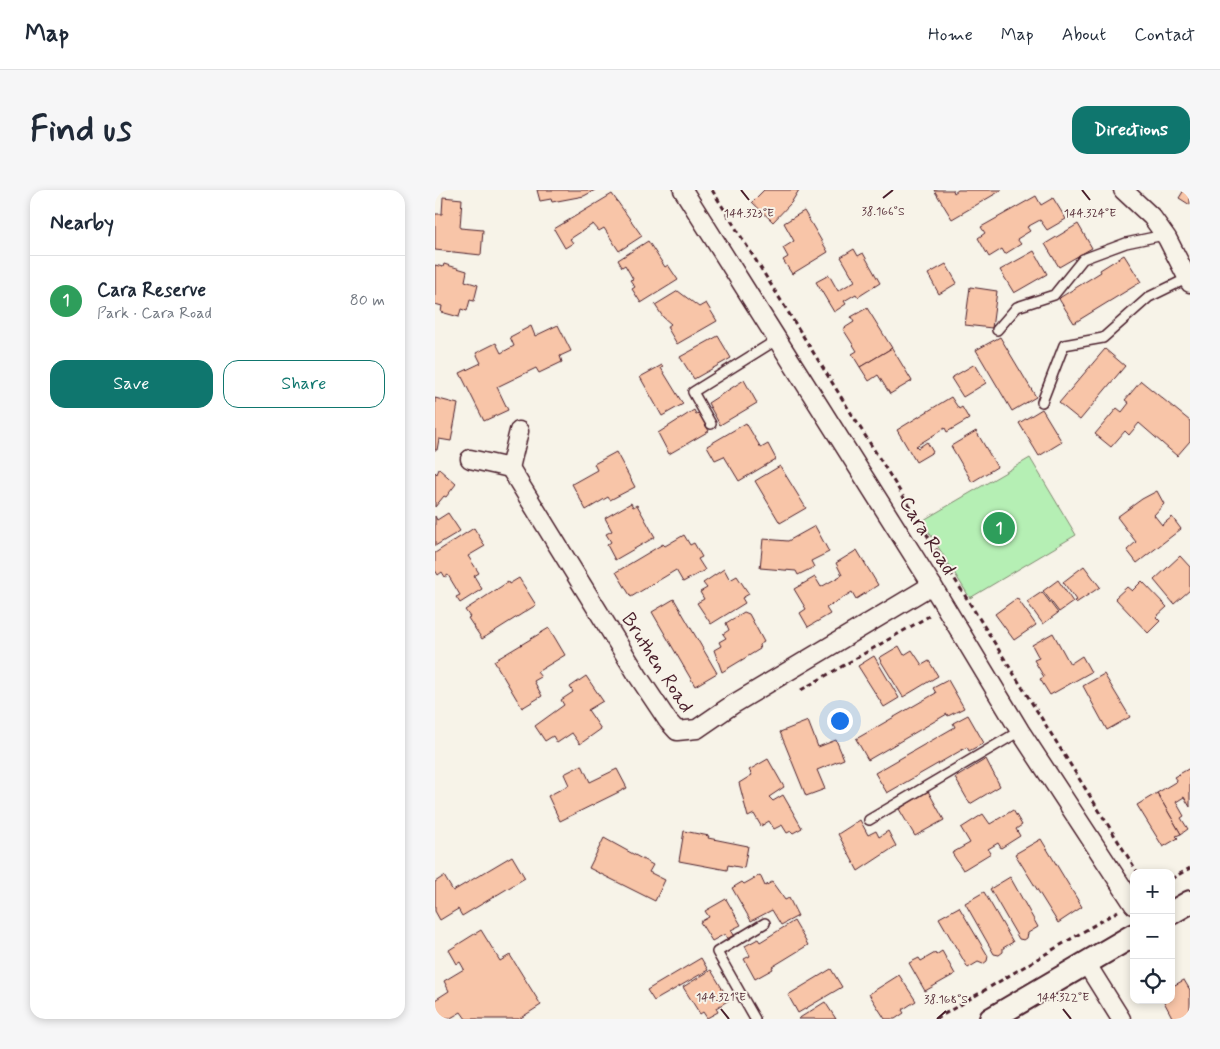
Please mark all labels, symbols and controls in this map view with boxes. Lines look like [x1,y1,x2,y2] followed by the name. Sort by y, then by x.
[25,19,69,50] text: Map
[928,23,973,47] text: Home
[1001,23,1034,47] text: Map
[1062,23,1106,47] text: About
[1134,23,1195,47] text: Contact
[1072,106,1190,154] button: Directions
[30,107,132,153] text: Find us
[861,204,905,220] text: 38.166°S
[724,206,774,222] text: 144.323°E
[1064,206,1116,222] text: 144.324°E
[50,209,114,237] text: Nearby
[97,278,206,303] text: Cara Reserve
[62,290,70,311] text: 1
[350,290,385,311] text: 80 m
[97,303,212,324] text: Park · Cara Road
[50,360,213,408] button: Save
[223,360,385,408] button: Share
[892,491,962,581] street label: Cara Road
[983,509,1015,547] pin: 1
[615,608,699,718] street label: Bruthen Road
[827,708,853,734] your location
[1130,869,1175,1004] map controls
[1130,869,1175,914] button: +
[1130,914,1175,959] button: −
[1130,959,1175,1004] button: locate
[696,990,746,1006] text: 144.321°E
[1037,990,1089,1006] text: 144.322°E
[924,992,968,1008] text: 38.168°S

